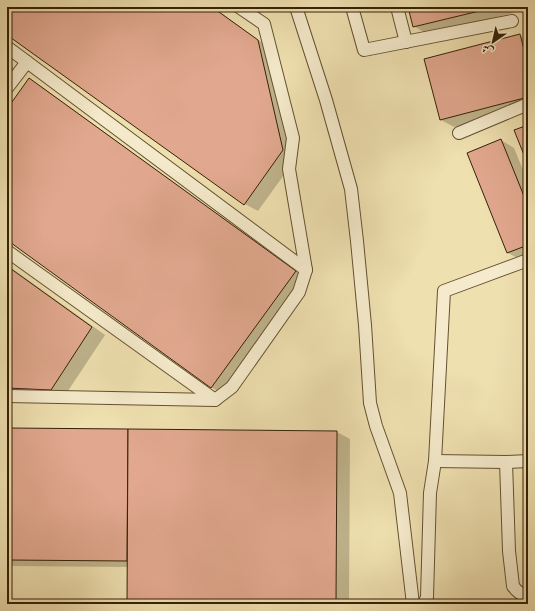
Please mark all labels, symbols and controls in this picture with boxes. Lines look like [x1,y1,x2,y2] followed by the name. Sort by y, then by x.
[473,22,513,62] north arrow
[479,41,496,59] text: ش

